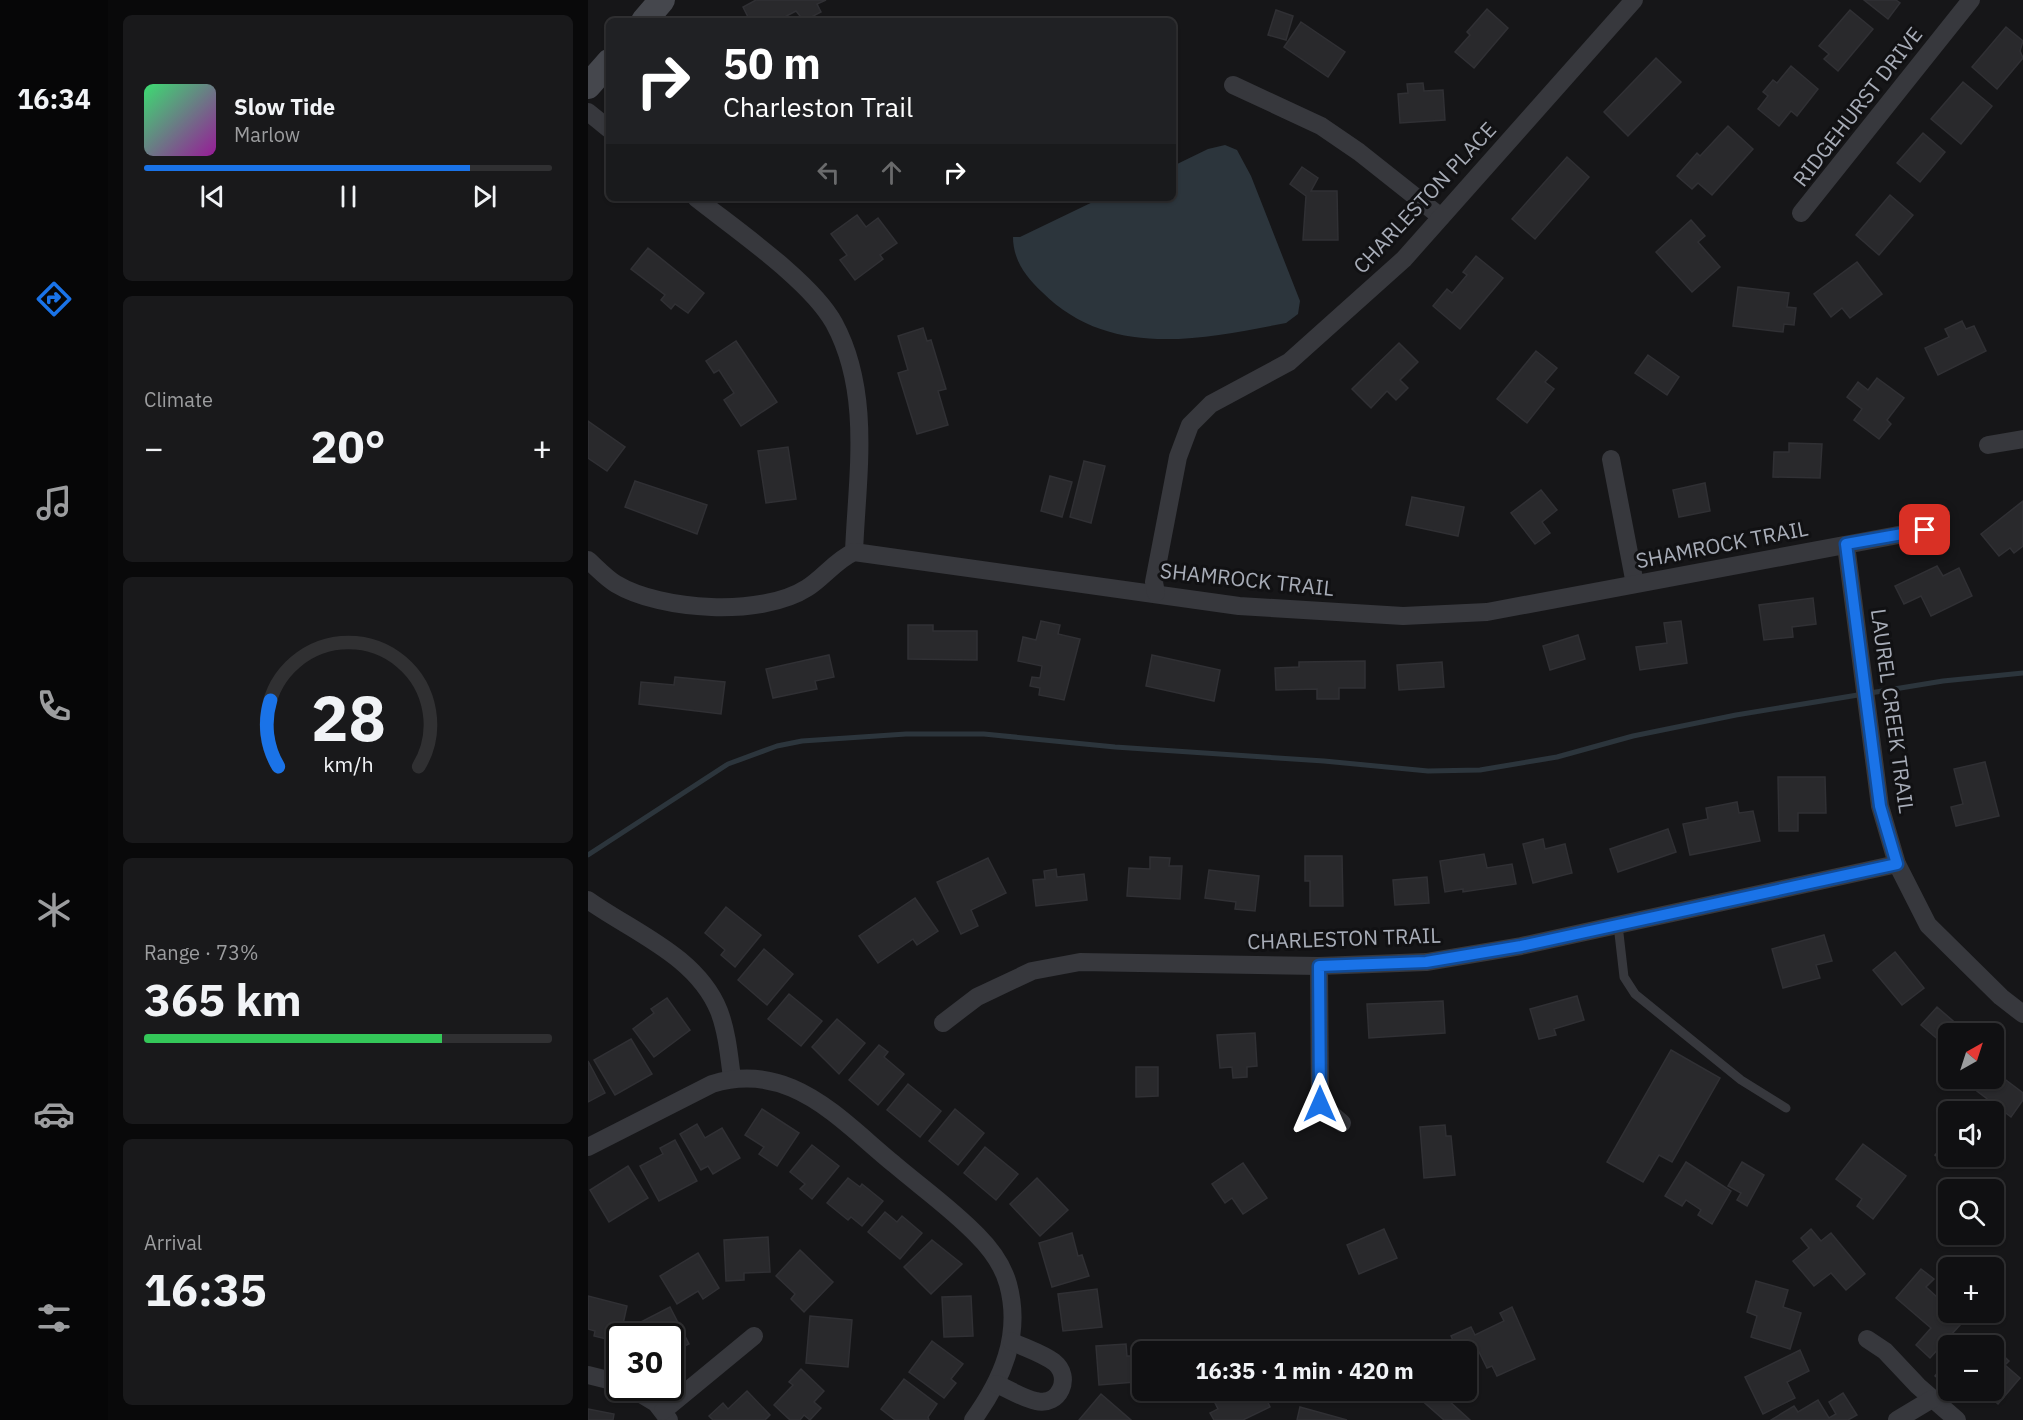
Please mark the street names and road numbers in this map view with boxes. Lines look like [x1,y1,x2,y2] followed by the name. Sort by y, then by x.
[1786,21,1928,192] street label: RIDGEHURST DRIVE
[1347,115,1502,279] street label: CHARLESTON PLACE
[1633,514,1810,574] street label: SHAMROCK TRAIL
[1159,556,1335,602] street label: SHAMROCK TRAIL
[1865,607,1921,815] street label: LAUREL CREEK TRAIL
[1247,921,1441,955] street label: CHARLESTON TRAIL

